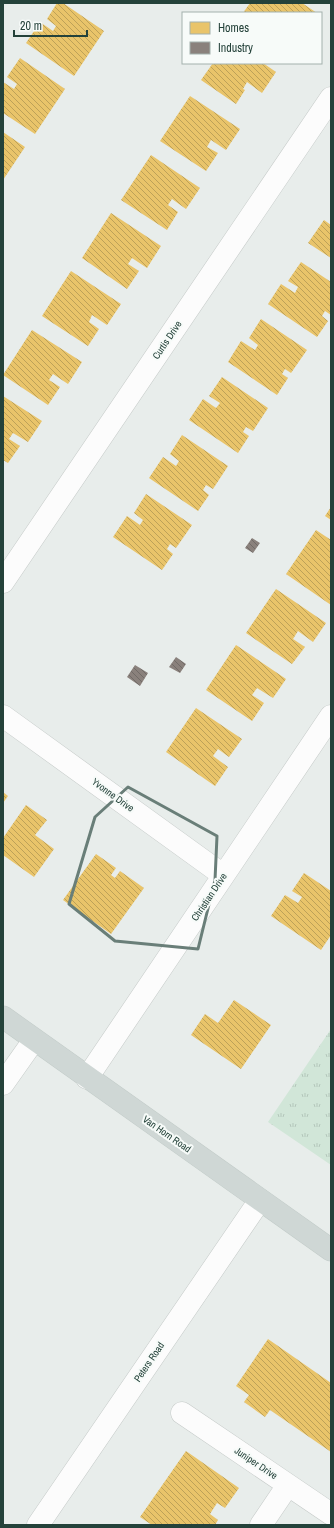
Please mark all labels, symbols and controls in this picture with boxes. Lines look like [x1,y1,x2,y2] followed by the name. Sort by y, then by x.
[14,12,87,38] scale bar
[182,12,322,64] legend
[20,18,42,34] text: 20 m
[218,20,249,36] text: Homes
[218,40,253,56] text: Industry
[149,318,185,362] street label: Curtis Drive
[89,775,137,815] street label: Yvonne Drive
[188,870,230,923] street label: Christian Drive
[140,1113,194,1155] street label: Van Horn Road
[131,1339,167,1385] street label: Peters Road
[232,1444,280,1482] street label: Juniper Drive

